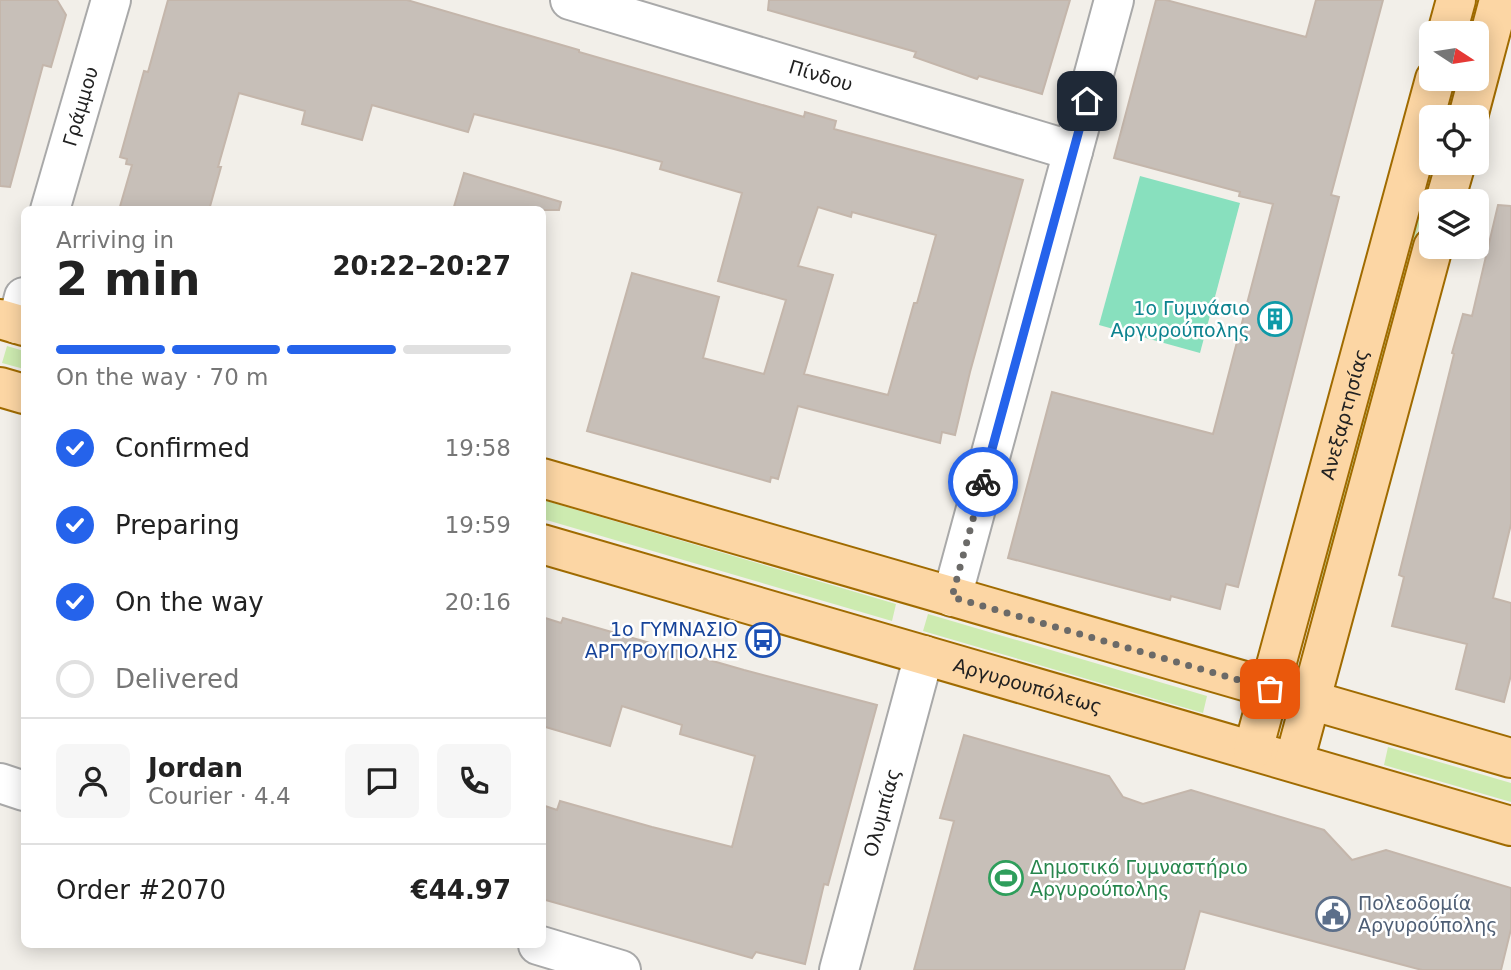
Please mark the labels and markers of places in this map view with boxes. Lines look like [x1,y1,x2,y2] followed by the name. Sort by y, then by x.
[1057,71,1117,131] pin
[1111,297,1250,341] place label: 1ο Γυμνάσιο Αργυρούπολης
[1256,300,1294,338] building icon: 1ο Γυμνάσιο Αργυρούπολης
[585,618,738,662] place label: 1ο ΓΥΜΝΑΣΙΟ ΑΡΓΥΡΟΥΠΟΛΗΣ
[744,621,782,659] bus stop icon: 1ο ΓΥΜΝΑΣΙΟ ΑΡΓΥΡΟΥΠΟΛΗΣ
[1240,659,1300,719] pin
[1030,856,1248,900] place label: Δημοτικό Γυμναστήριο Αργυρούπολης
[987,859,1025,897] sports icon: Δημοτικό Γυμναστήριο Αργυρούπολης
[1358,892,1497,936] place label: Πολεοδομία Αργυρούπολης
[1314,895,1352,933] public building icon: Πολεοδομία Αργυρούπολης

